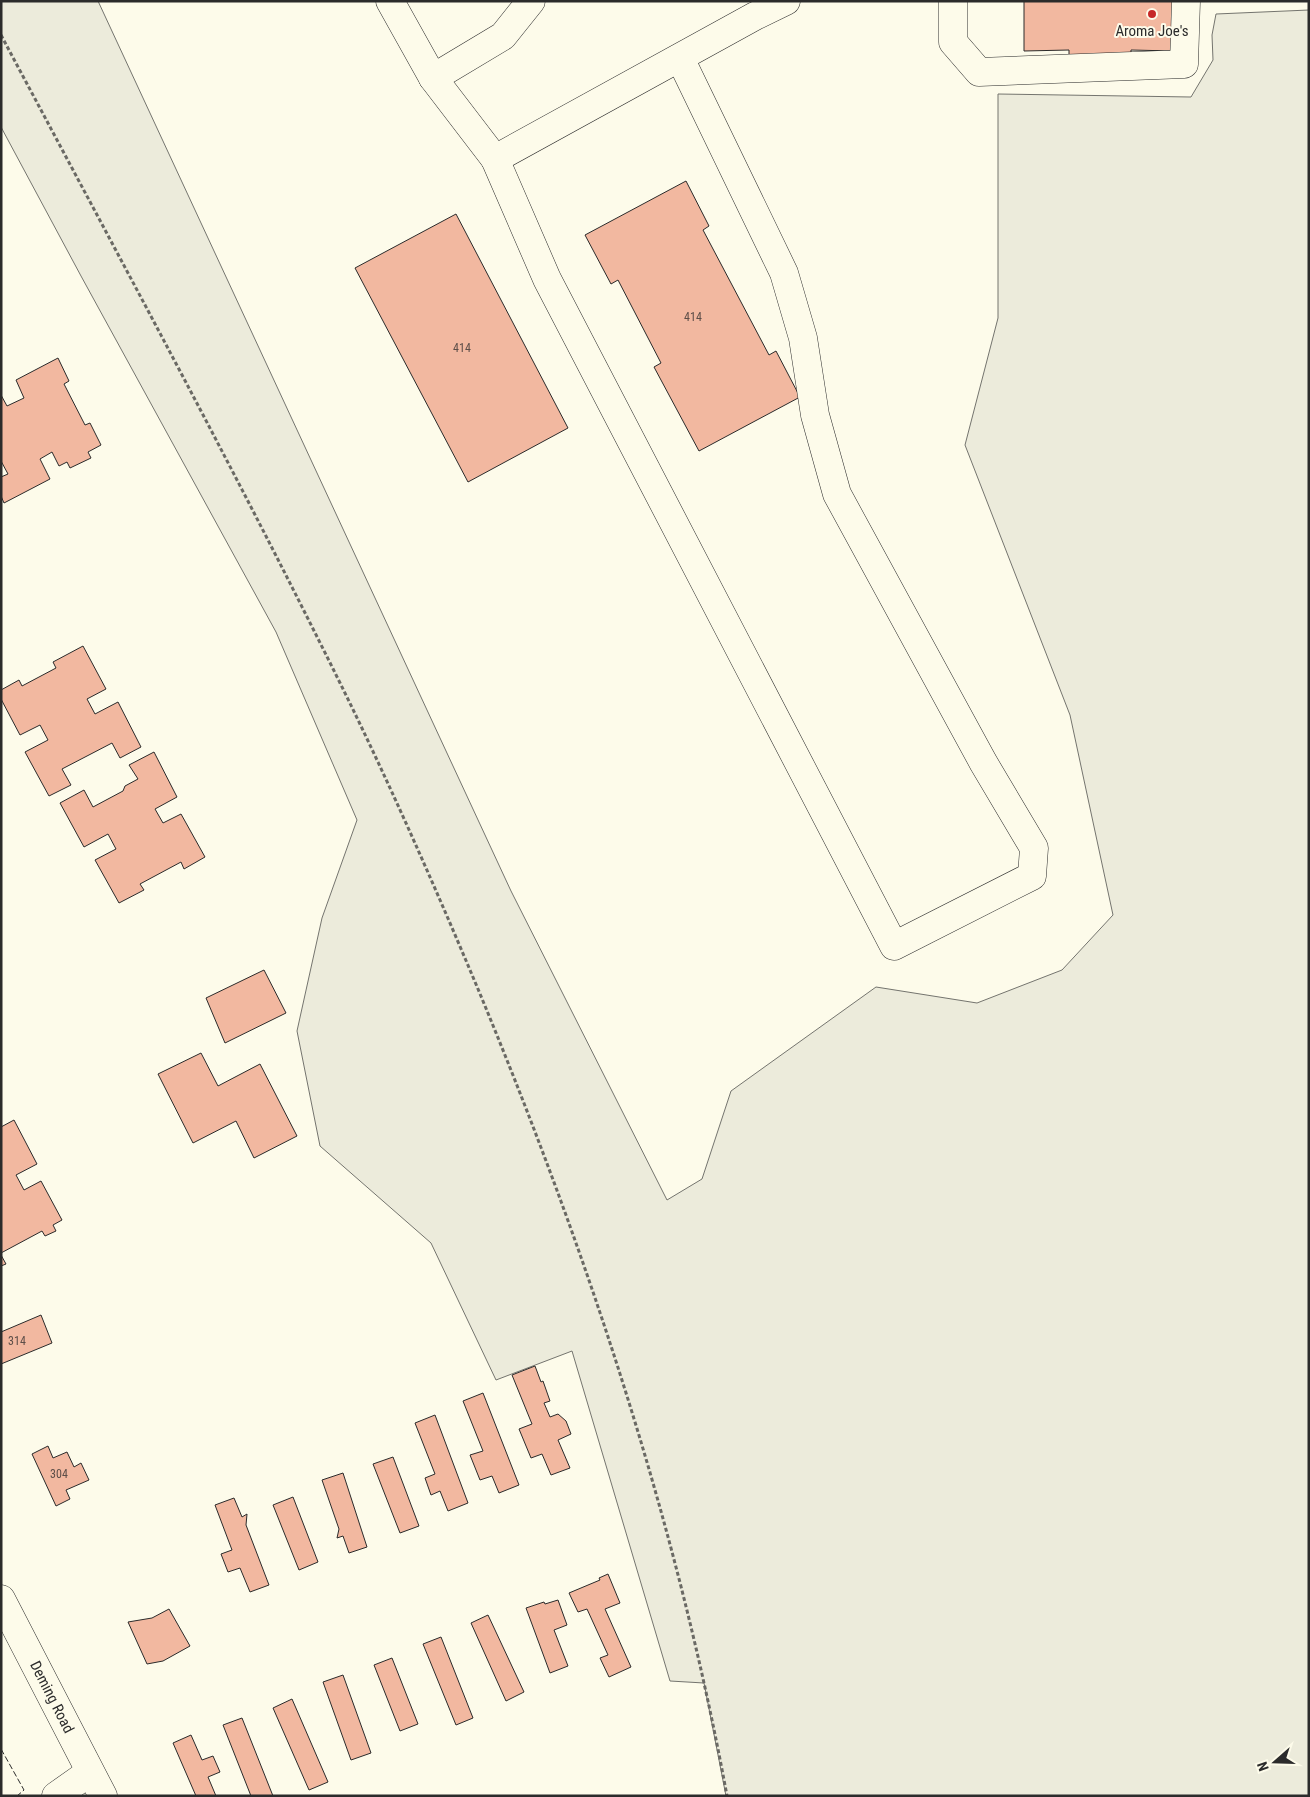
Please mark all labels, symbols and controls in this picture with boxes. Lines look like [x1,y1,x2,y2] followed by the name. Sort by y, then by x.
[1146,8,1158,20] marker: Aroma Joe's
[1115,22,1189,40] place label: Aroma Joe's
[684,310,702,324] house number: 414
[453,341,471,355] house number: 414
[8,1334,26,1348] house number: 314
[50,1467,68,1481] house number: 304
[26,1658,78,1736] street label: Deming Road
[1250,1737,1300,1787] north arrow
[1254,1760,1272,1773] text: N

